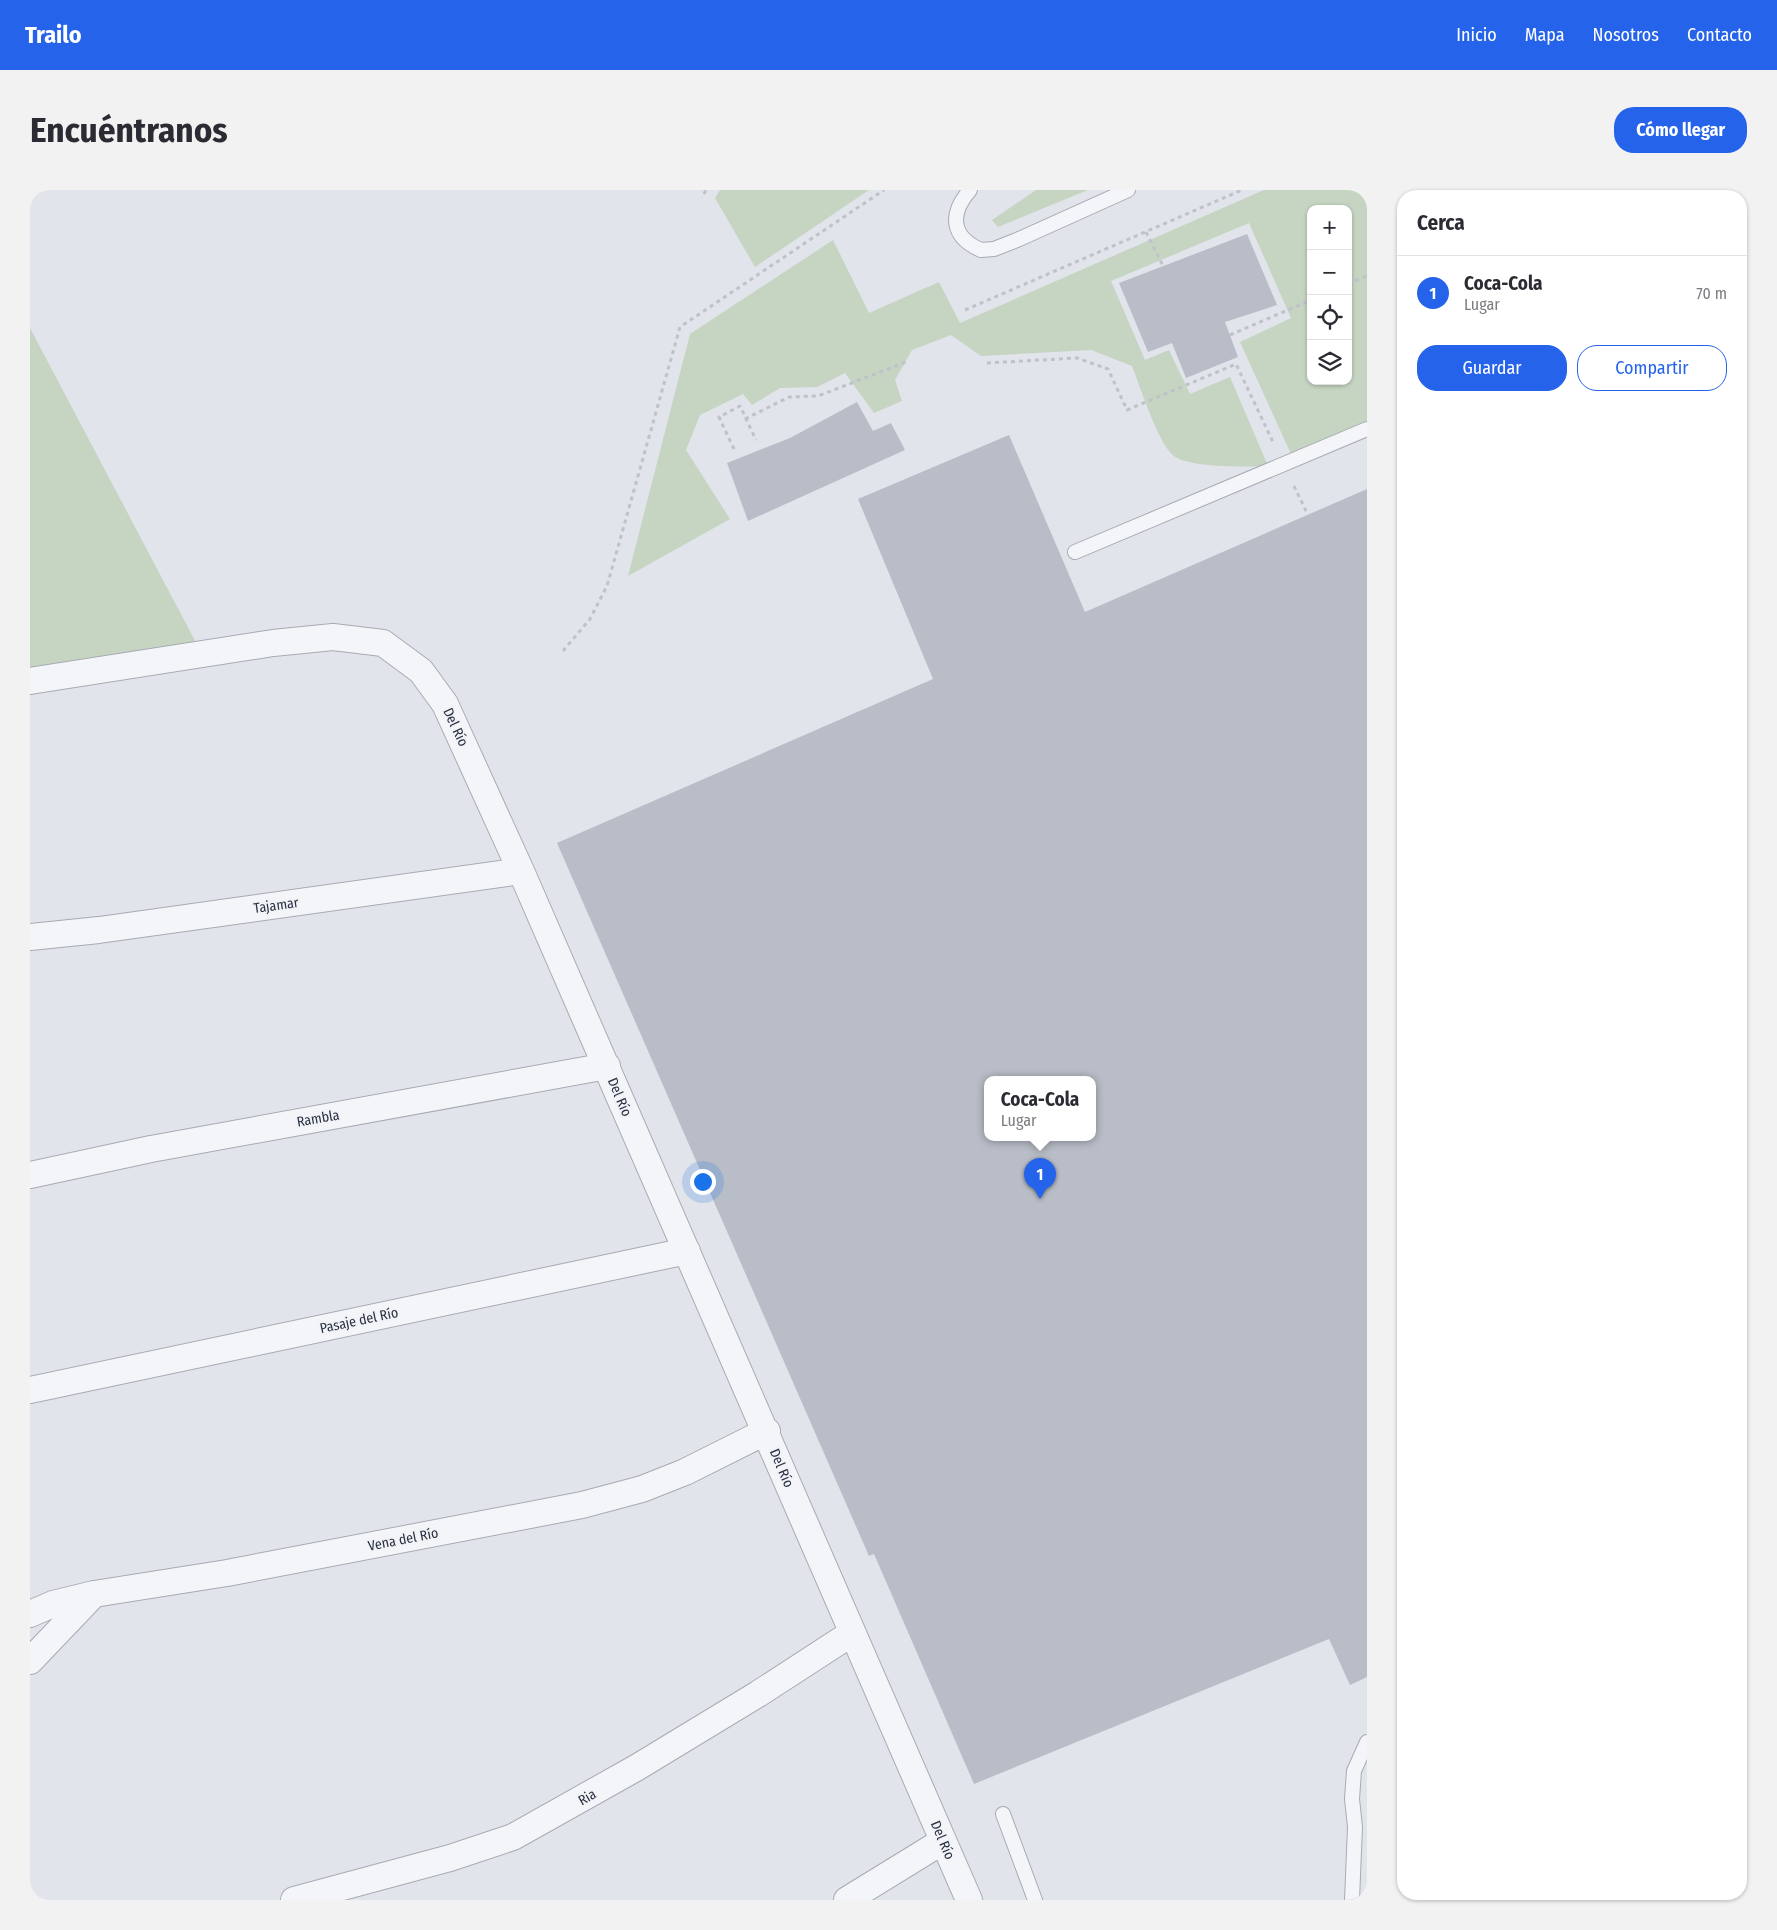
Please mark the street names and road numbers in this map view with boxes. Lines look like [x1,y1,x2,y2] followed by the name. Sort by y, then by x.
[439,705,472,749] street label: Del Río
[252,894,300,917] street label: Tajamar
[604,1075,635,1119] street label: Del Río
[295,1106,341,1131] street label: Rambla
[318,1304,400,1337] street label: Pasaje del Río
[766,1446,797,1490] street label: Del Río
[367,1524,440,1555] street label: Vena del Río
[575,1786,599,1809] street label: Ria
[927,1818,958,1862] street label: Del Río

